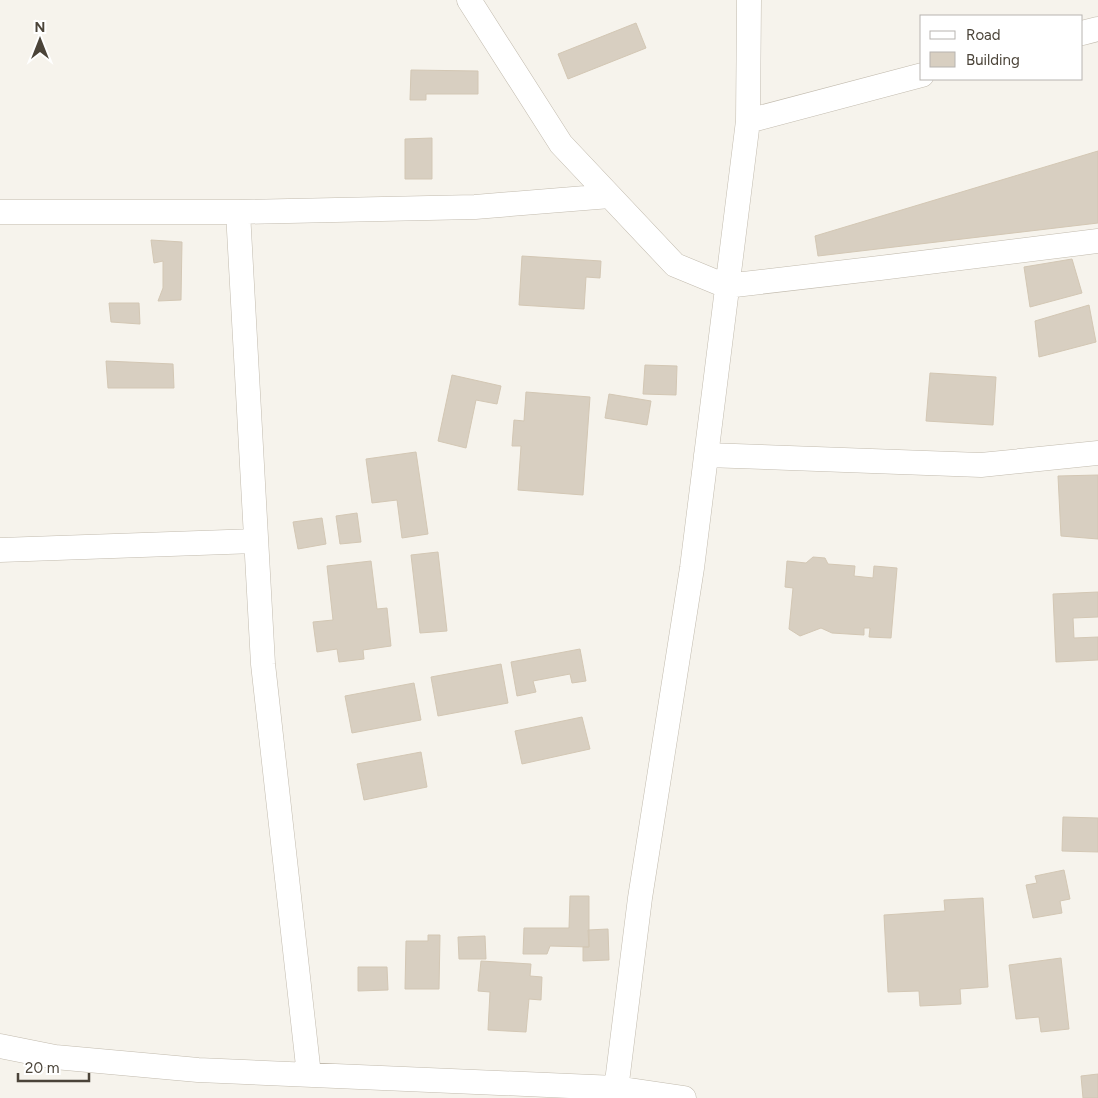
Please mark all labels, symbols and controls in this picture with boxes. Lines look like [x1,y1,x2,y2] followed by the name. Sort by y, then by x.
[15,15,65,65] north arrow
[920,15,1083,80] legend
[35,19,45,36] text: N
[966,26,1001,44] text: Road
[966,51,1020,69] text: Building
[18,1050,89,1082] scale bar
[25,1059,59,1077] text: 20 m

